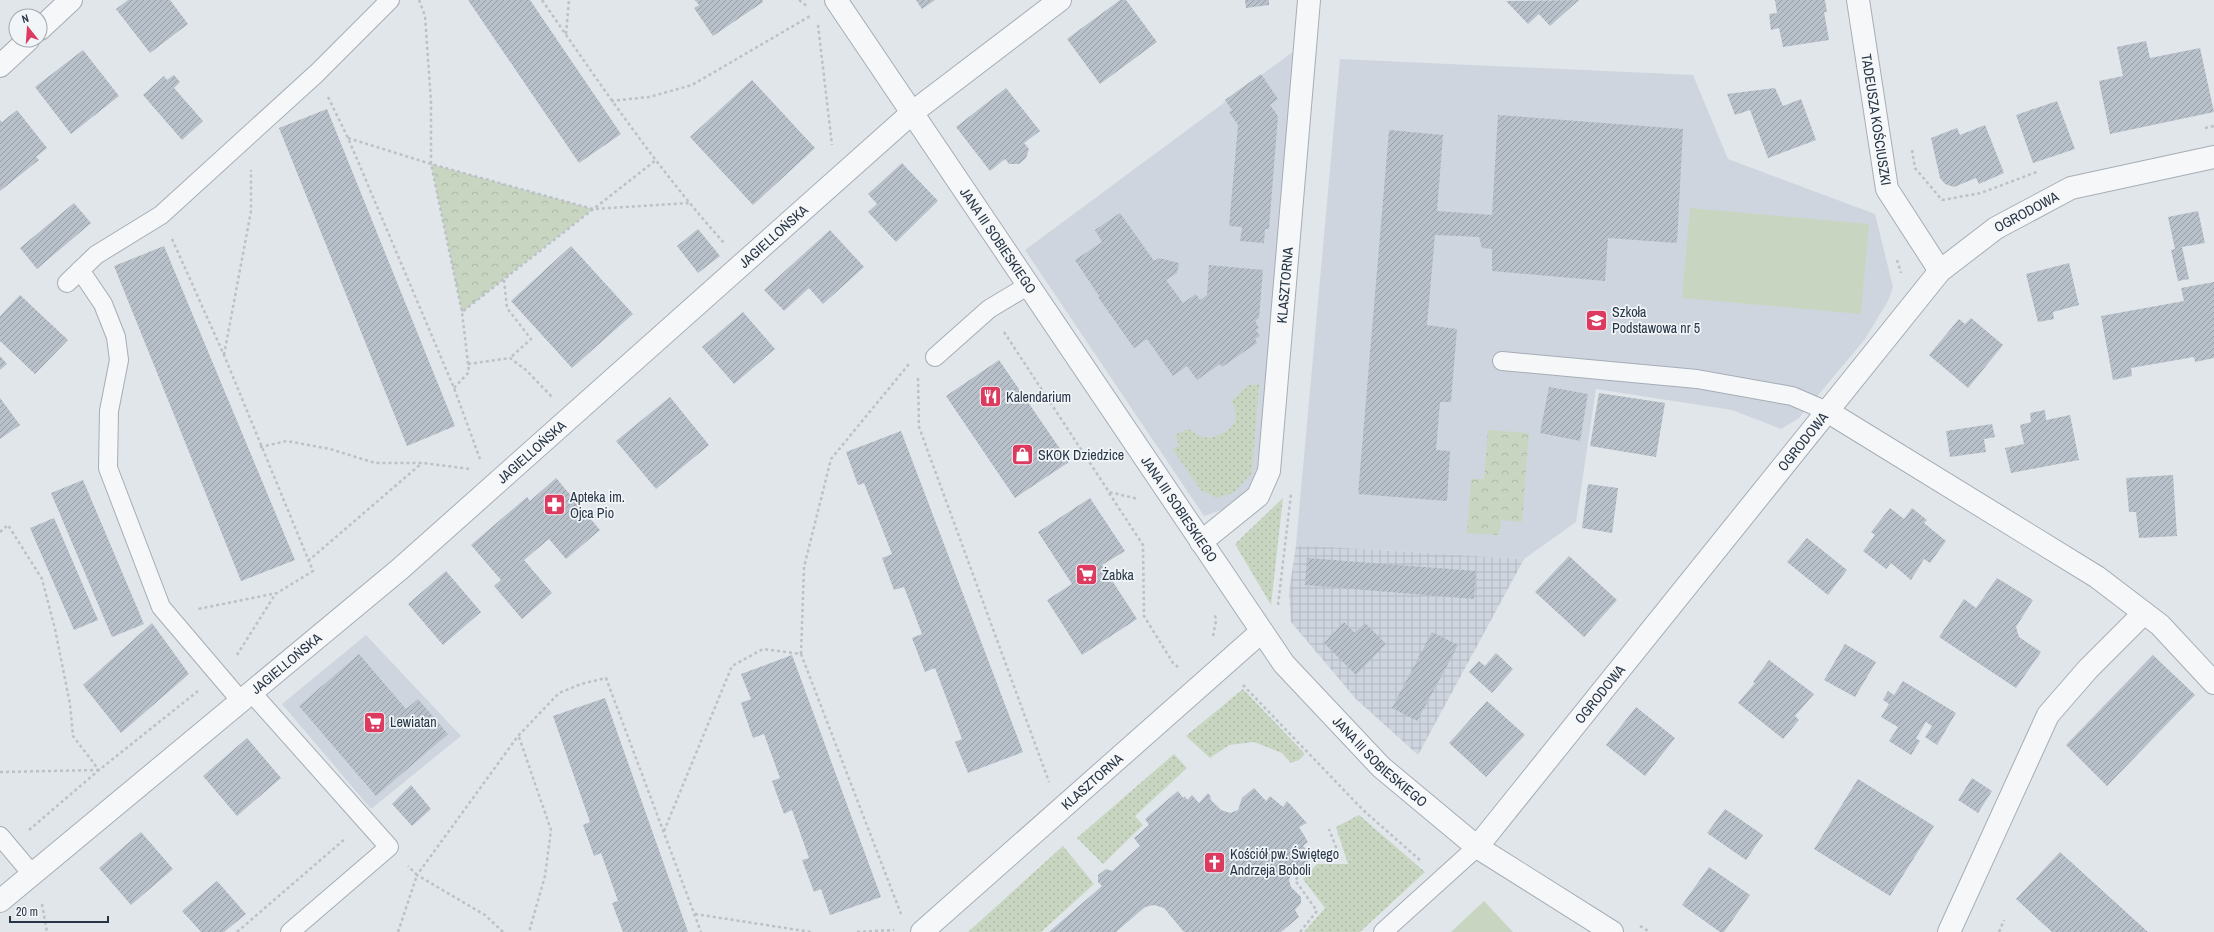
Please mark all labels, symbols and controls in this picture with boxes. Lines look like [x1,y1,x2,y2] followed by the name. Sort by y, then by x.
[8,8,48,48] north arrow
[20,11,30,26] text: N
[1857,53,1895,187] street label: TADEUSZA KOŚCIUSZKI
[956,184,1040,297] street label: JANA III SOBIESKIEGO
[1991,187,2062,236] street label: OGRODOWA
[735,201,812,272] street label: JAGIELLOŃSKA
[1273,246,1297,324] street label: KLASZTORNA
[1612,303,1700,337] place label: Szkoła Podstawowa nr 5
[1583,307,1609,333] school or university icon: Szkoła Podstawowa nr 5
[977,384,1003,410] restaurant icon: Kalendarium
[1006,388,1071,406] place label: Kalendarium
[1774,408,1832,475] street label: OGRODOWA
[493,416,570,487] street label: JAGIELLOŃSKA
[1010,442,1036,468] shop icon: SKOK Dziedzice
[1038,446,1124,464] place label: SKOK Dziedzice
[1137,453,1222,565] street label: JANA III SOBIESKIEGO
[569,488,625,522] place label: Apteka im. Ojca Pio
[541,492,567,518] pharmacy icon: Apteka im. Ojca Pio
[1074,562,1100,588] supermarket icon: Żabka
[1102,566,1135,584] place label: Żabka
[247,629,325,698] street label: JAGIELLOŃSKA
[1571,661,1629,727] street label: OGRODOWA
[362,709,388,735] supermarket icon: Lewiatan
[1329,712,1431,811] street label: JANA III SOBIESKIEGO
[390,713,437,731] place label: Lewiatan
[1057,749,1127,814] street label: KLASZTORNA
[1229,845,1339,879] place label: Kościół pw. Świętego Andrzeja Boboli
[1201,849,1227,875] church icon: Kościół pw. Świętego Andrzeja Boboli
[10,898,108,924] scale bar
[16,904,38,920] text: 20 m

